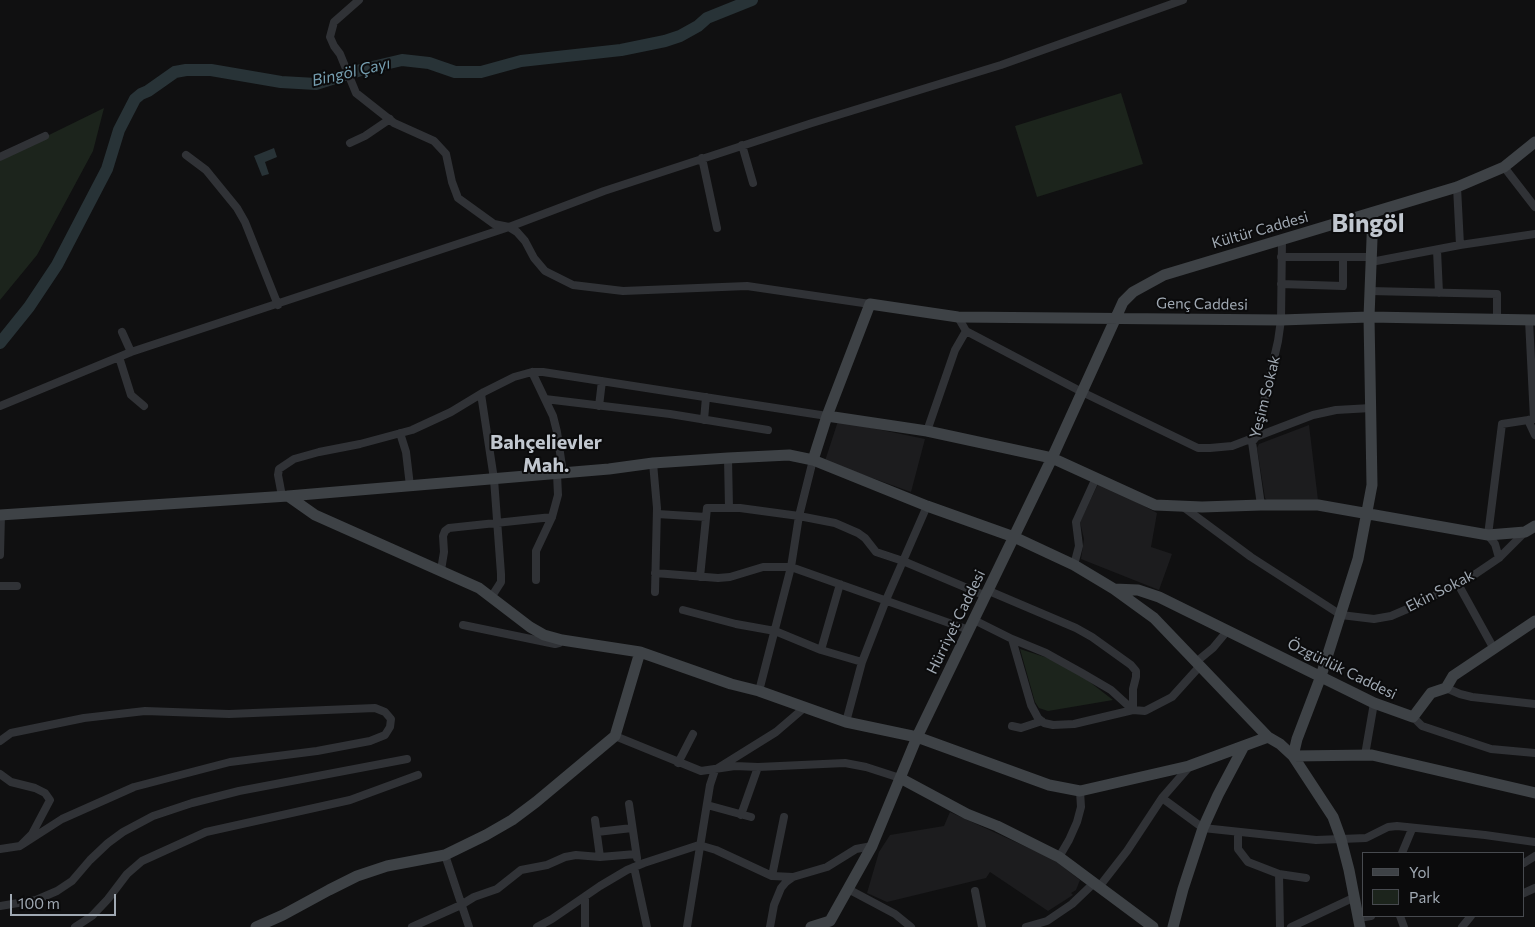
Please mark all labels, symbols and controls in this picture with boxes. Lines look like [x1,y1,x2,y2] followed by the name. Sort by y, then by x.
[310,54,392,90] water label: Bingöl Çayı
[1210,208,1310,252] street label: Kültür Caddesi
[1331,209,1405,239] district label: Bingöl
[1156,294,1248,314] street label: Genç Caddesi
[1246,354,1284,440] street label: Yeşim Sokak
[490,430,602,477] district label: Bahçelievler Mah.
[1403,566,1477,616] street label: Ekin Sokak
[923,567,989,677] street label: Hürriyet Caddesi
[1284,635,1400,703] street label: Özgürlük Caddesi
[1362,852,1525,917] legend
[1409,863,1430,881] text: Yol
[12,884,119,916] scale bar
[1409,888,1440,906] text: Park
[18,894,60,912] text: 100 m

